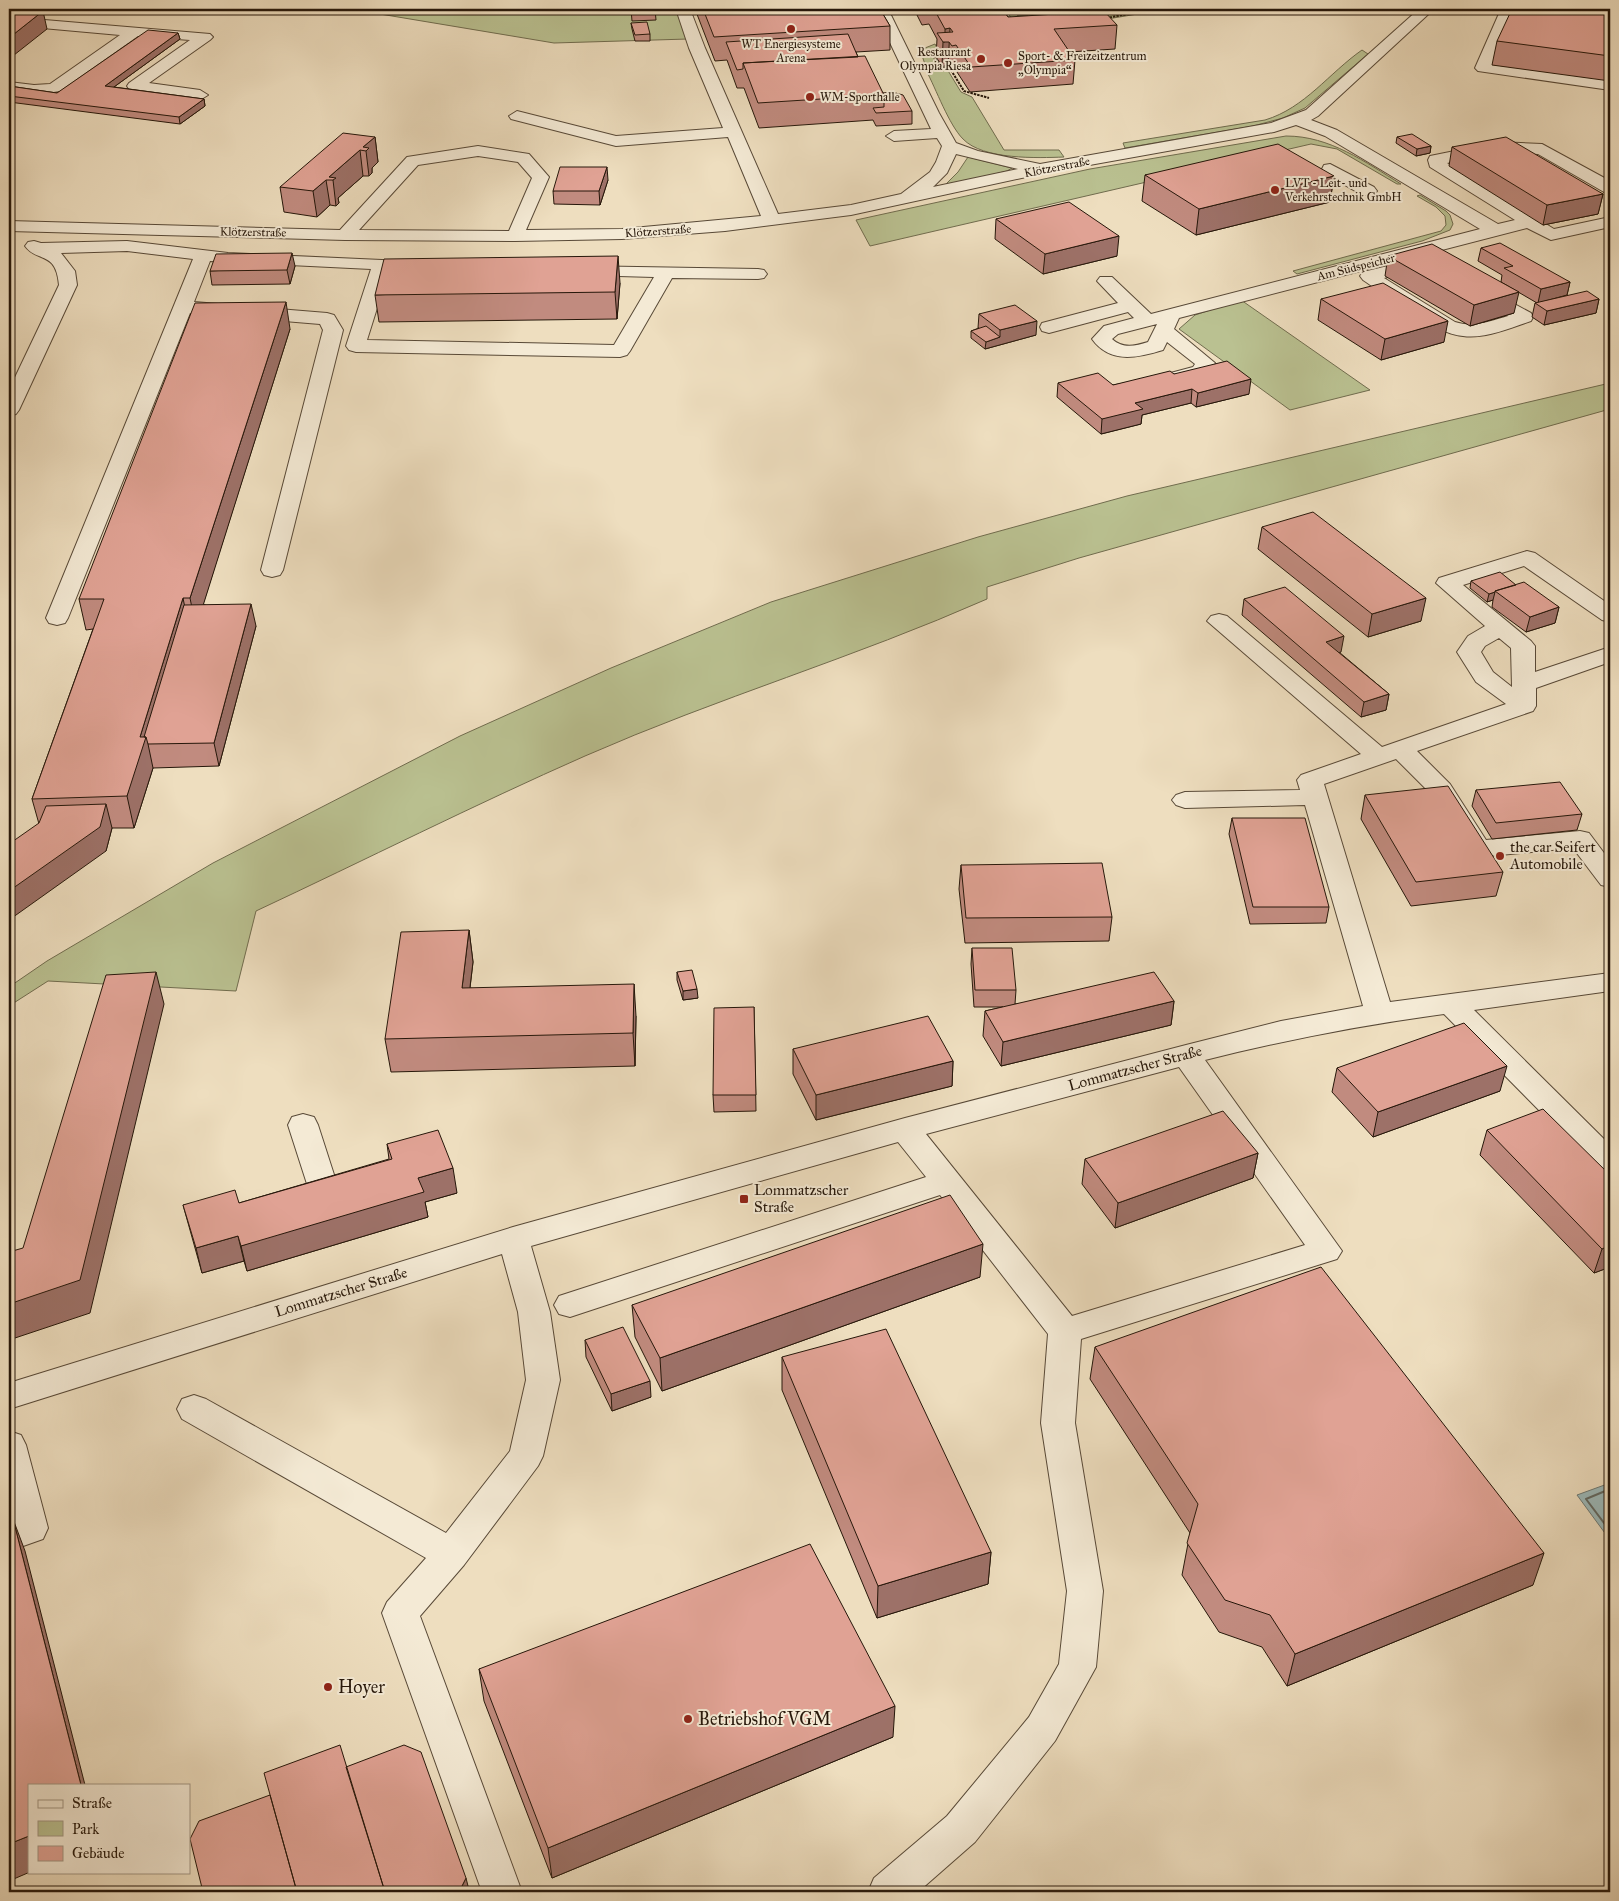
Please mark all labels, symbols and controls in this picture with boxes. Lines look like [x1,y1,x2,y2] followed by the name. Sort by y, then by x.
[785,23,797,35] marker: WT Energiesysteme Arena
[741,37,841,65] place label: WT Energiesysteme Arena
[900,45,972,73] place label: Restaurant Olympia Riesa
[1018,49,1147,77] place label: Sport- & Freizeitzentrum „Olympia“
[975,53,987,65] marker: Restaurant Olympia Riesa
[1002,57,1014,69] marker: Sport- & Freizeitzentrum „Olympia“
[820,90,900,104] place label: WM-Sporthalle
[804,91,816,103] marker: WM-Sporthalle
[1023,154,1091,180] street label: Klötzerstraße
[1284,176,1402,204] place label: LVT - Leit- und Verkehrstechnik GmbH
[1269,184,1281,196] marker: LVT - Leit- und Verkehrstechnik GmbH
[624,222,692,240] street label: Klötzerstraße
[220,224,286,240] street label: Klötzerstraße
[1315,250,1397,284] street label: Am Südspeicher
[1509,838,1596,873] place label: the car Seifert Automobile
[1494,850,1506,862] marker: the car Seifert Automobile
[1066,1041,1204,1095] street label: Lommatzscher Straße
[754,1181,849,1216] place label: Lommatzscher Straße
[738,1193,750,1205] marker: Lommatzscher Straße
[273,1263,409,1321] street label: Lommatzscher Straße
[338,1676,385,1698] place label: Hoyer
[322,1681,334,1693] marker: Hoyer
[698,1708,831,1730] place label: Betriebshof VGM
[682,1713,694,1725] marker: Betriebshof VGM
[28,1784,190,1874] legend
[72,1794,112,1812] text: Straße
[72,1820,99,1838] text: Park
[72,1844,125,1862] text: Gebäude

